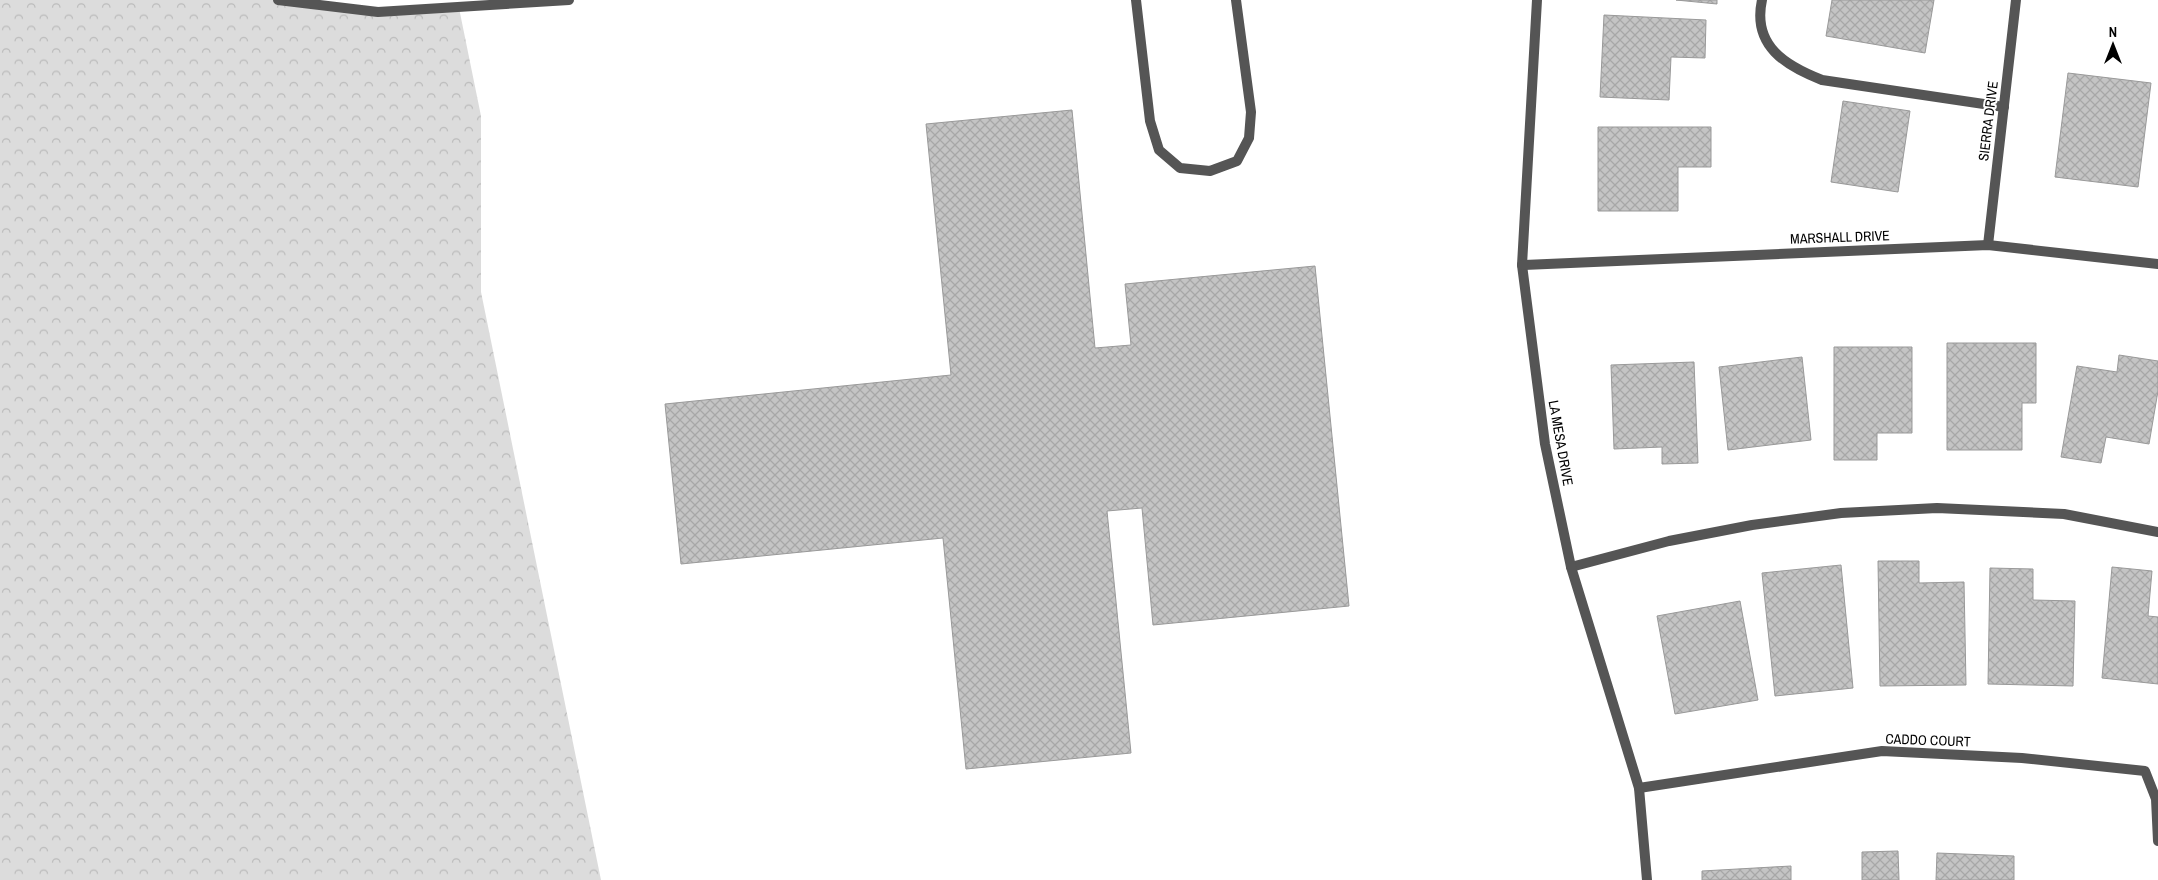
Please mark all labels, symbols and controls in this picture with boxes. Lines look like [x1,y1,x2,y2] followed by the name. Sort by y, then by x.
[2088,20,2138,70] north arrow
[2109,23,2117,41] text: N
[1974,80,2002,162] street label: SIERRA DRIVE
[1790,226,1890,248] street label: MARSHALL DRIVE
[1545,399,1577,487] street label: LA MESA DRIVE
[1885,730,1971,750] street label: CADDO COURT

